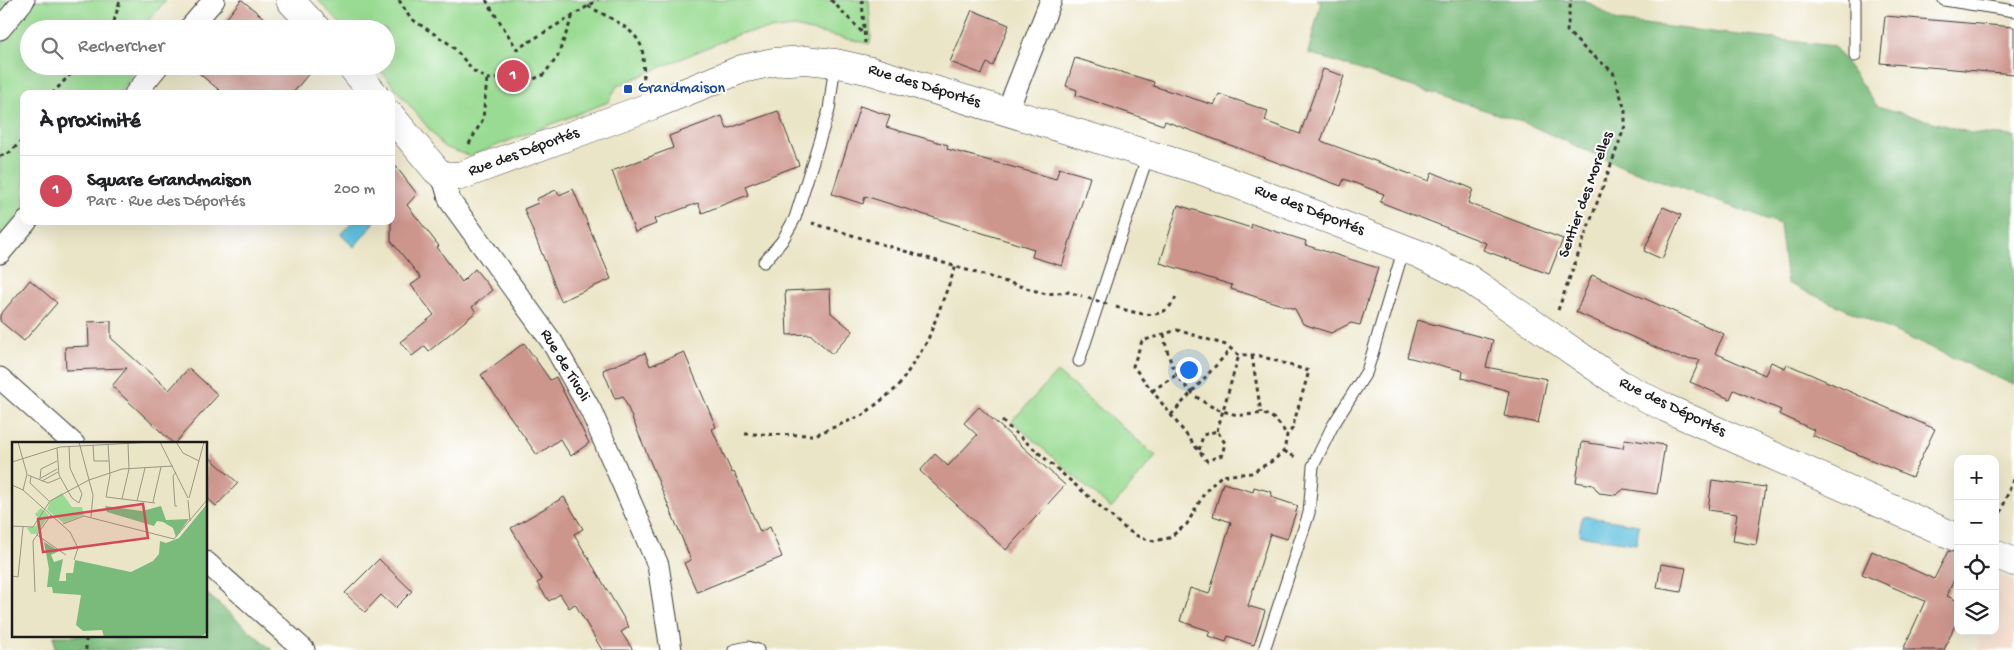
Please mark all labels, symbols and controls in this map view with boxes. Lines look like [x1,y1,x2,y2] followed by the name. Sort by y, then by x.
[20,20,395,75] search box
[38,34,66,62] icon: search
[78,36,164,59] text: Rechercher
[497,57,529,95] pin: 1
[866,61,984,113] street label: Rue des Déportés
[638,80,726,99] place label: Grandmaison
[622,83,634,95] marker: Grandmaison
[40,110,141,135] text: À proximité
[466,124,583,182] street label: Rue des Déportés
[1555,128,1619,261] street label: Sentier des Morelles
[87,170,251,193] text: Square Grandmaison
[53,181,59,200] text: 1
[334,181,375,200] text: 200 m
[1251,181,1368,241] street label: Rue des Déportés
[87,193,245,212] text: Parc · Rue des Déportés
[535,326,593,406] street label: Rue de Tivoli
[1176,357,1202,383] your location
[1615,374,1729,443] street label: Rue des Déportés
[12,442,208,638] inset map
[1954,455,1999,635] map controls
[1954,455,1999,500] button: +
[1954,500,1999,545] button: −
[1954,545,1999,590] button: locate
[1954,590,1999,635] button: layers

